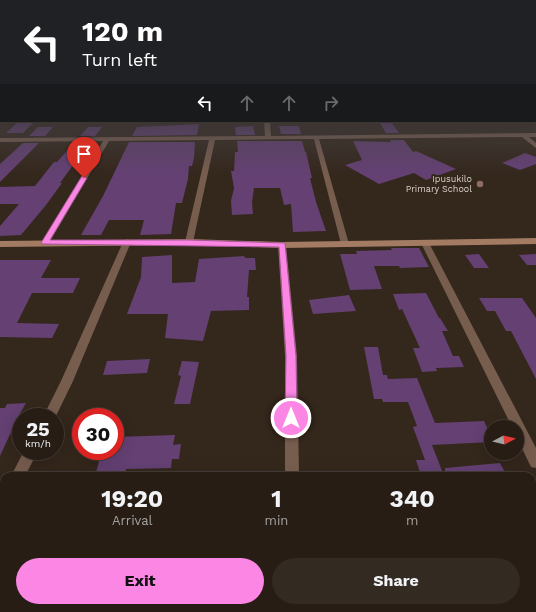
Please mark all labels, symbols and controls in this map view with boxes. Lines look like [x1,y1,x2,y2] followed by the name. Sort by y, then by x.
[82,15,163,48] text: 120 m
[16,16,68,68] icon: left
[82,49,157,70] text: Turn left
[194,92,216,114] icon: left
[236,92,258,114] icon: ahead
[278,92,300,114] icon: ahead
[320,92,342,114] icon: right
[67,137,101,178] pin
[73,143,95,165] icon: arrive
[406,174,472,194] place label: Ipusukilo Primary School
[475,179,485,189] marker: Ipusukilo Primary School
[270,397,312,439] position arrow
[72,408,124,460] speed limit sign: 30
[26,417,50,441] text: 25
[484,420,524,460] north arrow
[484,420,524,460] map controls
[25,438,51,449] text: km/h
[101,485,163,513] text: 19:20
[271,485,282,513] text: 1
[390,485,435,513] text: 340
[112,513,153,528] text: Arrival
[265,513,288,528] text: min
[406,513,418,528] text: m
[16,558,264,604] button: Exit
[272,558,520,604] button: Share

